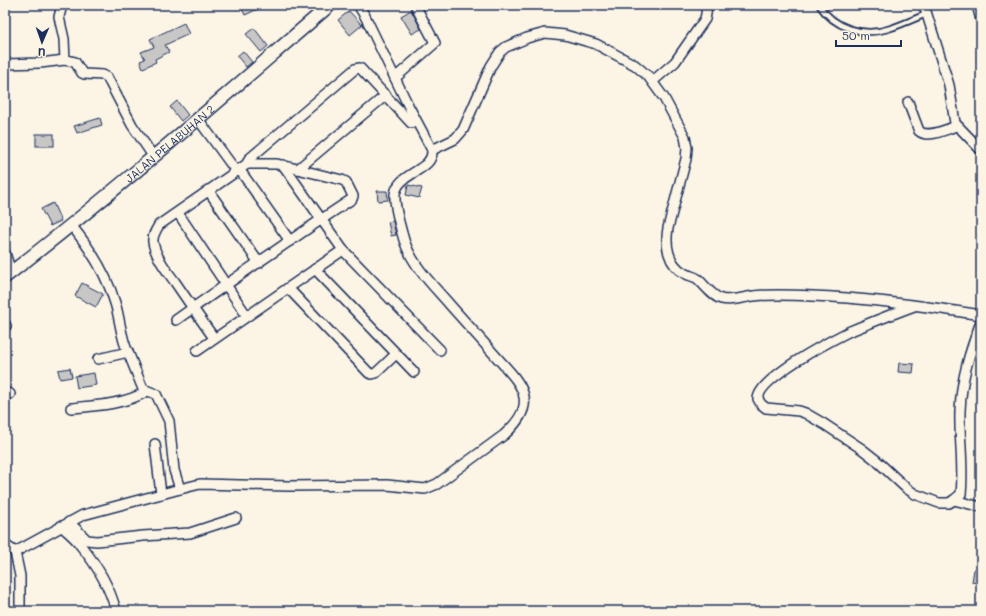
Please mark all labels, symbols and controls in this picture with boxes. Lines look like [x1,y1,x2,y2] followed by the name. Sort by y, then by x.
[22,22,62,62] north arrow
[836,22,901,48] scale bar
[842,27,870,43] text: 50 m
[37,45,46,60] text: U
[122,101,217,185] street label: JALAN PELABUHAN 2

